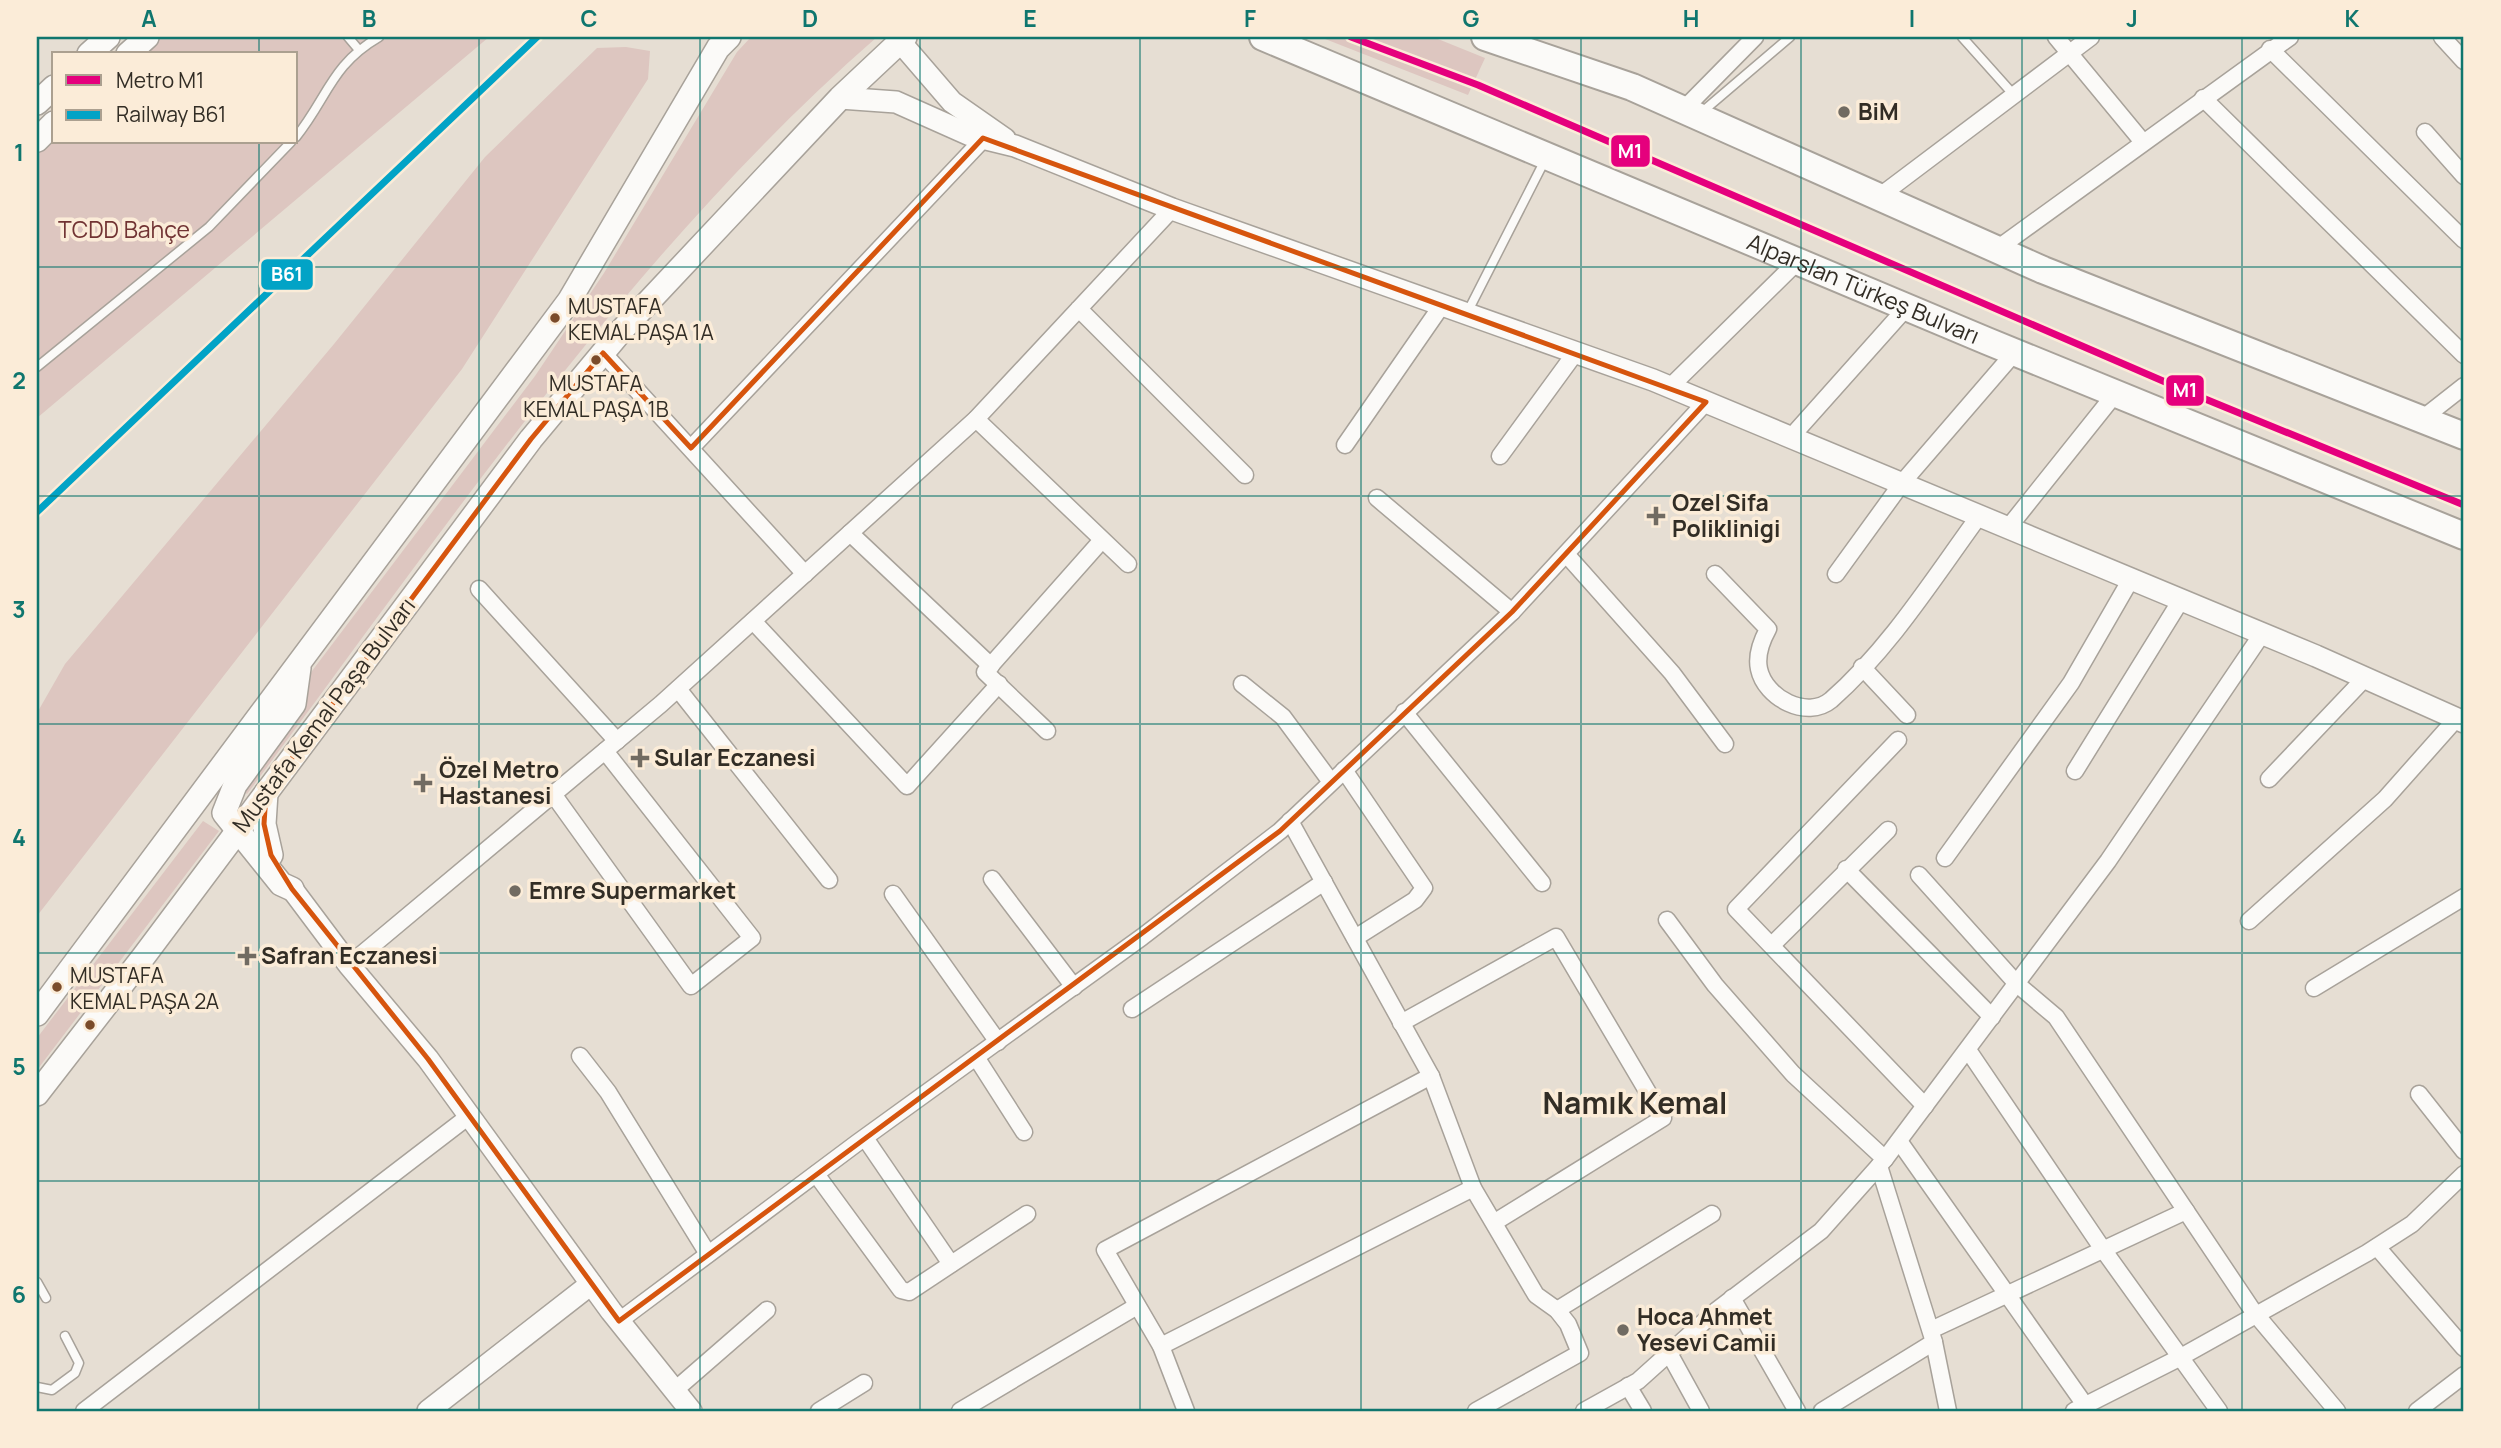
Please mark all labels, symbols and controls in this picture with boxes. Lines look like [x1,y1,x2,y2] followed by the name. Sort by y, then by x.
[141,2,157,34] text: A
[362,2,376,34] text: B
[581,2,598,34] text: C
[802,2,818,34] text: D
[1023,2,1037,34] text: E
[1244,2,1256,34] text: F
[1463,2,1480,34] text: G
[1683,2,1699,34] text: H
[1909,2,1915,34] text: I
[2126,2,2138,34] text: J
[2345,2,2360,34] text: K
[52,52,298,144] legend
[116,66,204,94] text: Metro M1
[1858,95,1899,127] place label: BiM
[116,100,226,128] text: Railway B61
[1836,104,1852,120] marker: BiM
[1610,134,1651,168] line badge: M1
[14,136,24,168] text: 1
[1618,138,1642,164] text: M1
[58,213,190,245] park label: TCDD Bahçe
[1743,225,1985,351] street label: Alparslan Türkeş Bulvarı
[260,258,314,291] line badge: B61
[271,261,303,287] text: B61
[568,292,714,346] place label: MUSTAFA KEMAL PAŞA 1A
[548,311,562,325] marker: MUSTAFA KEMAL PAŞA 1A
[589,353,603,367] marker: MUSTAFA KEMAL PAŞA 1B
[12,364,26,396] text: 2
[523,369,669,423] place label: MUSTAFA KEMAL PAŞA 1B
[2165,374,2205,407] line badge: M1
[2173,377,2197,403] text: M1
[1672,486,1780,544] place label: Ozel Sifa Poliklinigi
[1646,506,1666,526] marker: Ozel Sifa Poliklinigi
[224,590,422,838] street label: Mustafa Kemal Paşa Bulvarı
[12,593,26,625] text: 3
[654,741,815,773] place label: Sular Eczanesi
[632,750,648,766] marker: Sular Eczanesi
[439,753,559,811] place label: Özel Metro Hastanesi
[413,773,433,793] marker: Özel Metro Hastanesi
[12,821,26,853] text: 4
[529,874,736,906] place label: Emre Supermarket
[507,883,523,899] marker: Emre Supermarket
[261,939,438,971] place label: Safran Eczanesi
[239,948,255,964] marker: Safran Eczanesi
[70,961,219,1015] place label: MUSTAFA KEMAL PAŞA 2A
[50,980,64,994] marker: MUSTAFA KEMAL PAŞA 2A
[83,1018,97,1032] unlabelled marker
[12,1050,26,1082] text: 5
[1543,1082,1727,1123] district label: Namık Kemal
[12,1278,26,1310] text: 6
[1637,1300,1777,1358] place label: Hoca Ahmet Yesevi Camii
[1615,1322,1631,1338] marker: Hoca Ahmet Yesevi Camii

